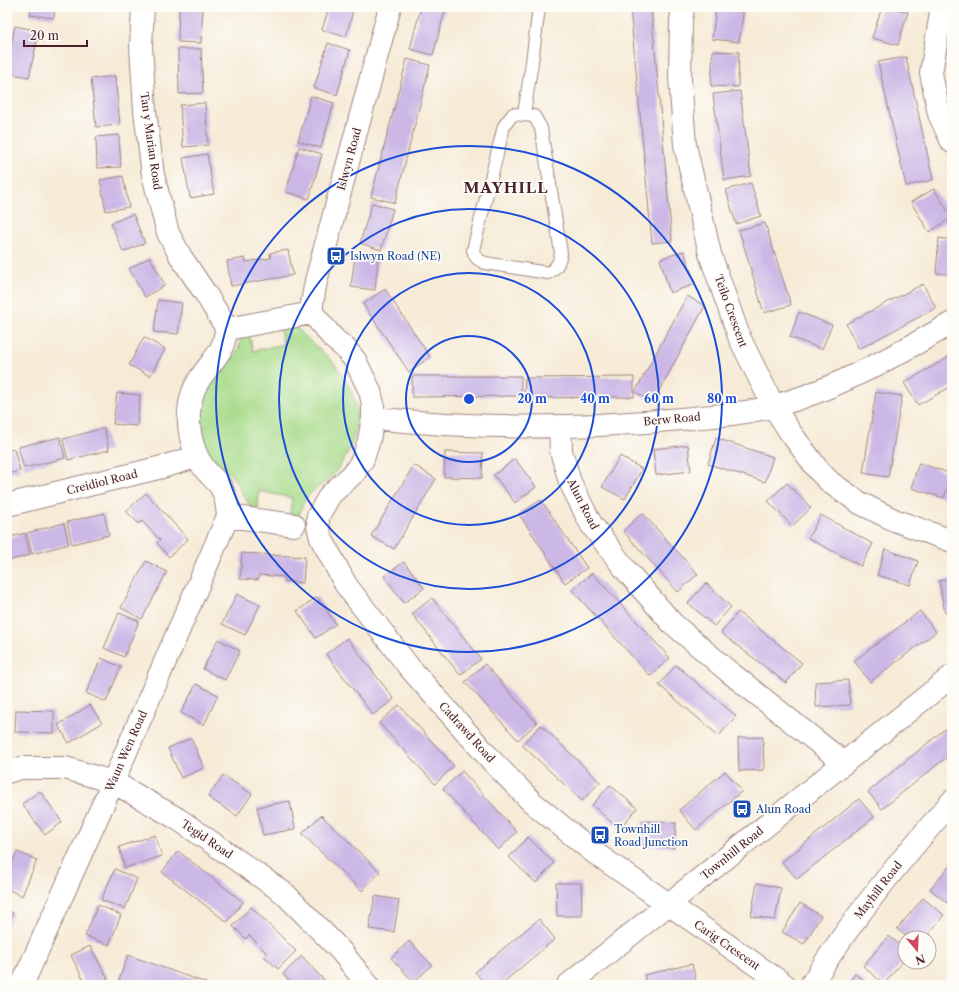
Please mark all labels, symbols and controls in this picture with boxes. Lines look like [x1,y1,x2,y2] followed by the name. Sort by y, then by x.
[24,22,87,48] scale bar
[30,28,59,43] text: 20 m
[137,91,165,191] street label: Tan y Marian Road
[334,126,364,192] street label: Islwyn Road
[463,178,549,197] district label: MAYHILL
[325,245,347,267] bus stop icon: Islwyn Road (NE)
[350,249,441,263] place label: Islwyn Road (NE)
[711,273,751,349] street label: Teilo Crescent
[517,391,547,406] text: 20 m
[580,391,610,406] text: 40 m
[644,391,674,406] text: 60 m
[707,391,737,406] text: 80 m
[462,392,476,406] centre of rings
[643,410,701,428] street label: Berw Road
[65,466,139,498] street label: Creidiol Road
[564,475,602,532] street label: Alun Road
[436,699,498,765] street label: Cadrawd Road
[101,708,150,795] street label: Waun Wen Road
[731,798,753,820] bus stop icon: Alun Road
[755,802,812,816] place label: Alun Road
[178,817,236,862] street label: Tegid Road
[614,822,688,849] place label: Townhill Road Junction
[698,823,766,883] street label: Townhill Road
[589,824,611,846] bus stop icon: Townhill Road Junction
[851,858,905,922] street label: Mayhill Road
[691,917,763,973] street label: Carig Crescent
[897,930,937,970] north arrow
[913,951,927,968] text: N

